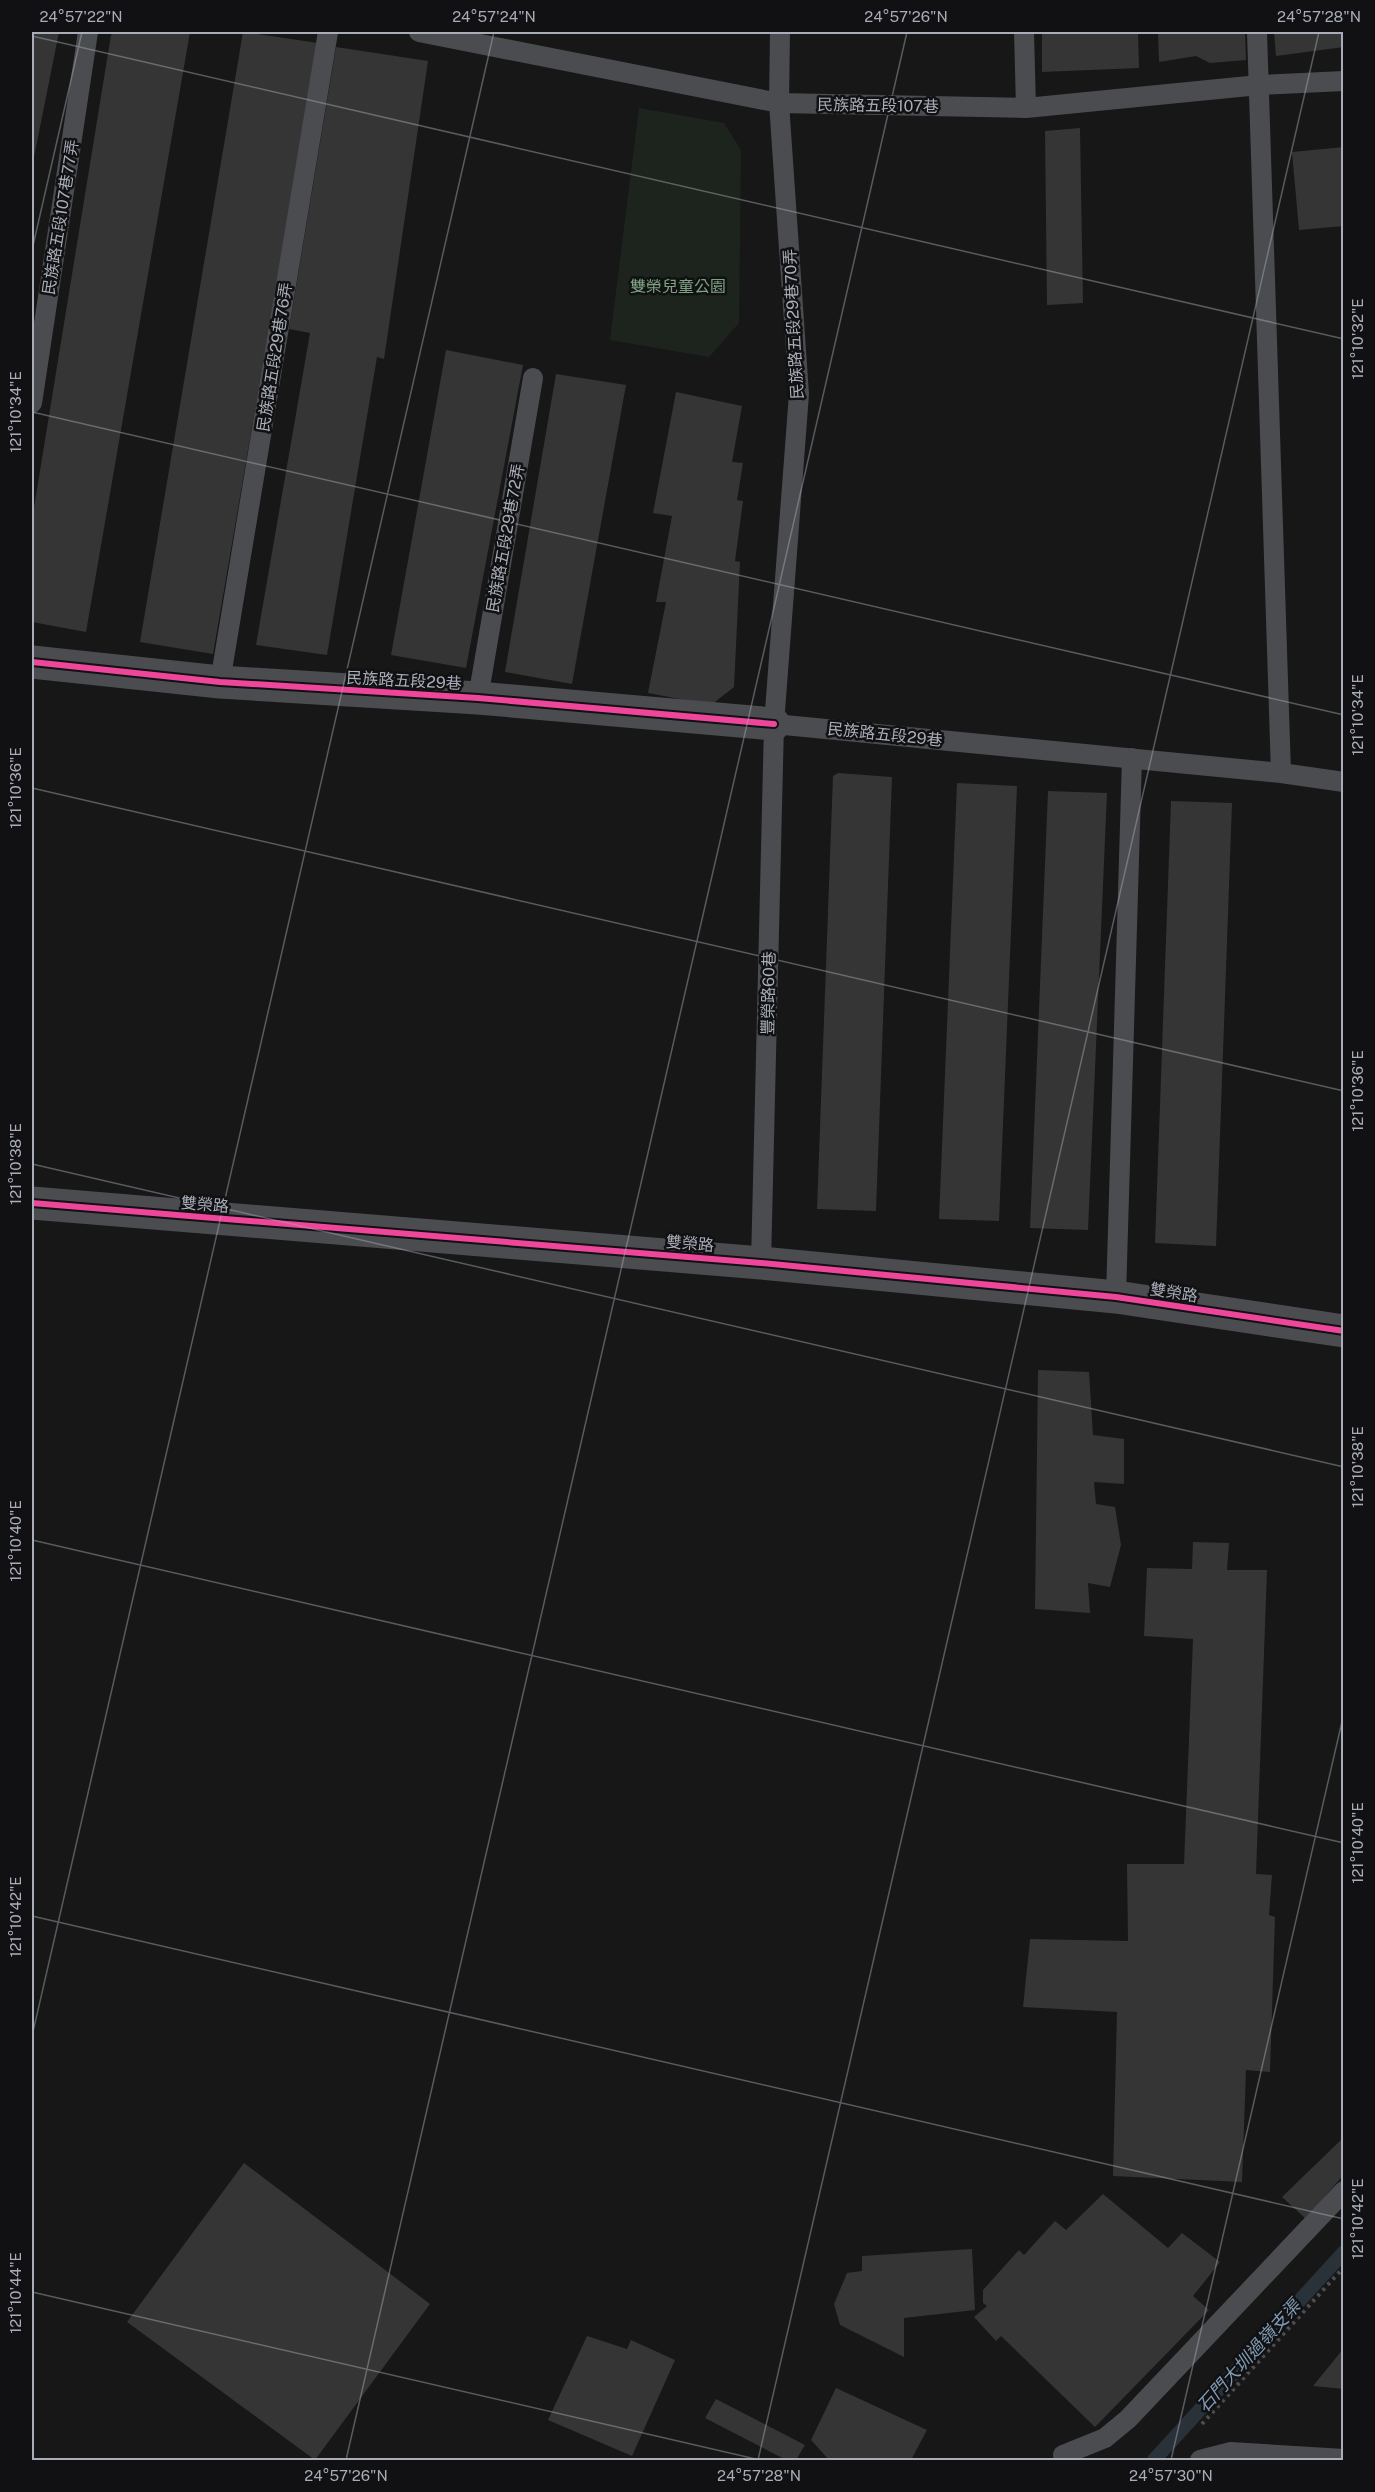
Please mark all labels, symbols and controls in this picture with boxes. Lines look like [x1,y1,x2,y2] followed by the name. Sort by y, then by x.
[39,8,123,25] text: 24°57'22"N
[452,8,536,25] text: 24°57'24"N
[864,8,948,25] text: 24°57'26"N
[1277,8,1361,25] text: 24°57'28"N
[817,95,939,116] street label: 民族路五段107巷
[39,138,82,296] street label: 民族路五段107巷77弄
[780,248,807,400] street label: 民族路五段29巷70弄
[630,277,726,296] park label: 雙榮兒童公園
[253,281,296,433] street label: 民族路五段29巷76弄
[1349,298,1366,380] text: 121°10'32"E
[7,371,24,453] text: 121°10'34"E
[483,462,528,614] street label: 民族路五段29巷72弄
[346,668,462,693] street label: 民族路五段29巷
[1349,674,1366,756] text: 121°10'34"E
[827,719,943,750] street label: 民族路五段29巷
[7,747,24,829] text: 121°10'36"E
[758,951,779,1035] street label: 豐榮路60巷
[1349,1050,1366,1132] text: 121°10'36"E
[7,1123,24,1205] text: 121°10'38"E
[180,1193,230,1216] street label: 雙榮路
[665,1232,715,1255] street label: 雙榮路
[1149,1279,1199,1306] street label: 雙榮路
[1349,1426,1366,1508] text: 121°10'38"E
[7,1500,24,1582] text: 121°10'40"E
[1349,1802,1366,1884] text: 121°10'40"E
[7,1876,24,1958] text: 121°10'42"E
[1349,2178,1366,2260] text: 121°10'42"E
[7,2252,24,2334] text: 121°10'44"E
[1193,2293,1307,2416] water label: 石門大圳過嶺支渠
[304,2467,388,2484] text: 24°57'26"N
[717,2467,801,2484] text: 24°57'28"N
[1129,2467,1213,2484] text: 24°57'30"N

